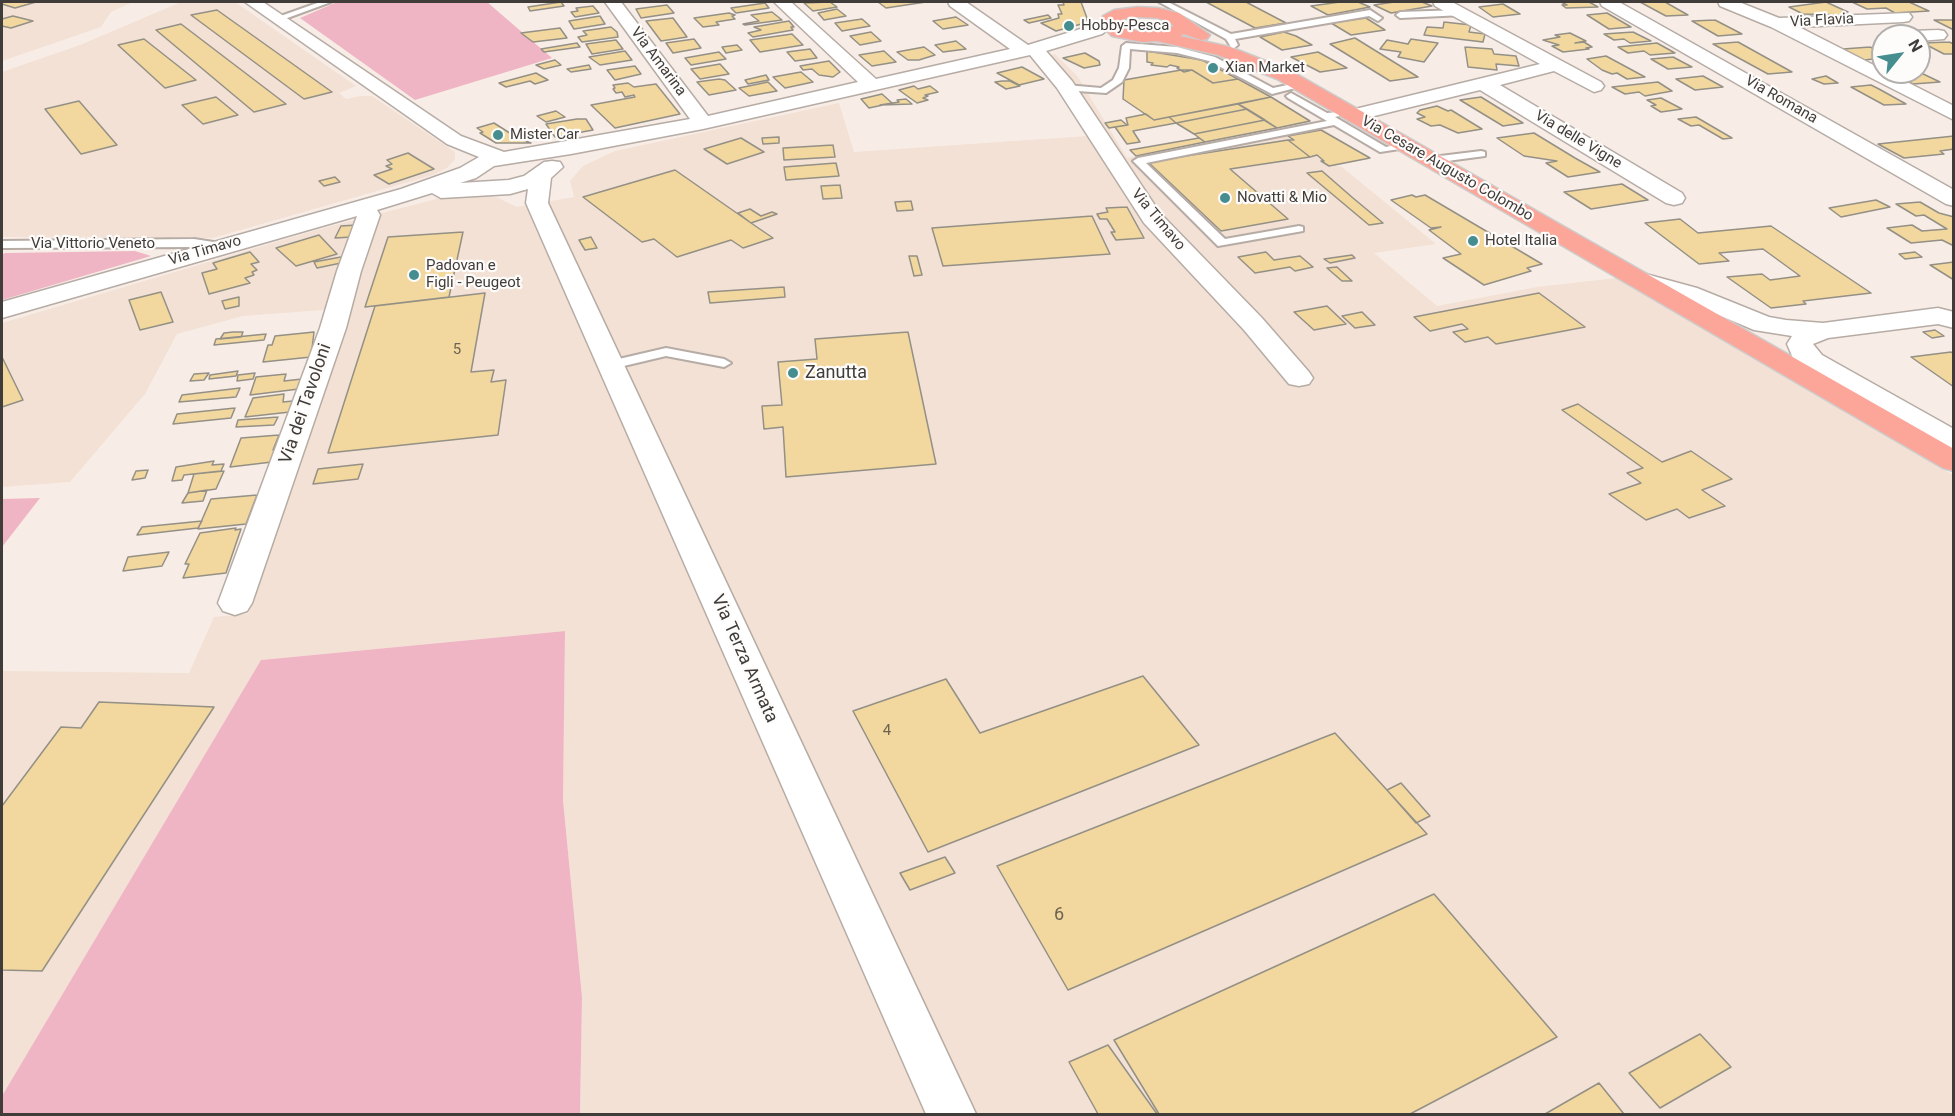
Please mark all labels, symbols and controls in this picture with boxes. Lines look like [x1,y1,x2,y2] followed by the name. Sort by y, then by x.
[1790,10,1854,32] street label: Via Flavia
[1081,17,1169,35] place label: Hobby-Pesca
[1062,19,1076,33] marker: Hobby-Pesca
[626,24,690,100] street label: Via Amarina
[1871,24,1931,84] north arrow
[1904,36,1926,55] text: N
[1225,59,1305,77] place label: Xian Market
[1206,61,1220,75] marker: Xian Market
[1742,72,1820,128] street label: Via Romana
[1531,107,1625,173] street label: Via delle Vigne
[1358,112,1536,226] street label: Via Cesare Augusto Colombo
[510,126,579,144] place label: Mister Car
[491,128,505,142] marker: Mister Car
[1127,186,1189,254] street label: Via Timavo
[1237,189,1327,207] place label: Novatti & Mio
[1218,191,1232,205] marker: Novatti & Mio
[167,232,243,270] street label: Via Timavo
[1485,232,1557,250] place label: Hotel Italia
[1466,234,1480,248] marker: Hotel Italia
[31,235,155,253] street label: Via Vittorio Veneto
[426,257,521,292] place label: Padovan e Figli - Peugeot
[407,268,421,282] marker: Padovan e Figli - Peugeot
[275,341,337,467] street label: Via dei Tavoloni
[453,341,461,359] house number: 5
[805,362,867,384] place label: Zanutta
[786,366,800,380] marker: Zanutta
[706,592,782,726] street label: Via Terza Armata
[883,722,891,740] house number: 4
[1054,904,1064,926] house number: 6

